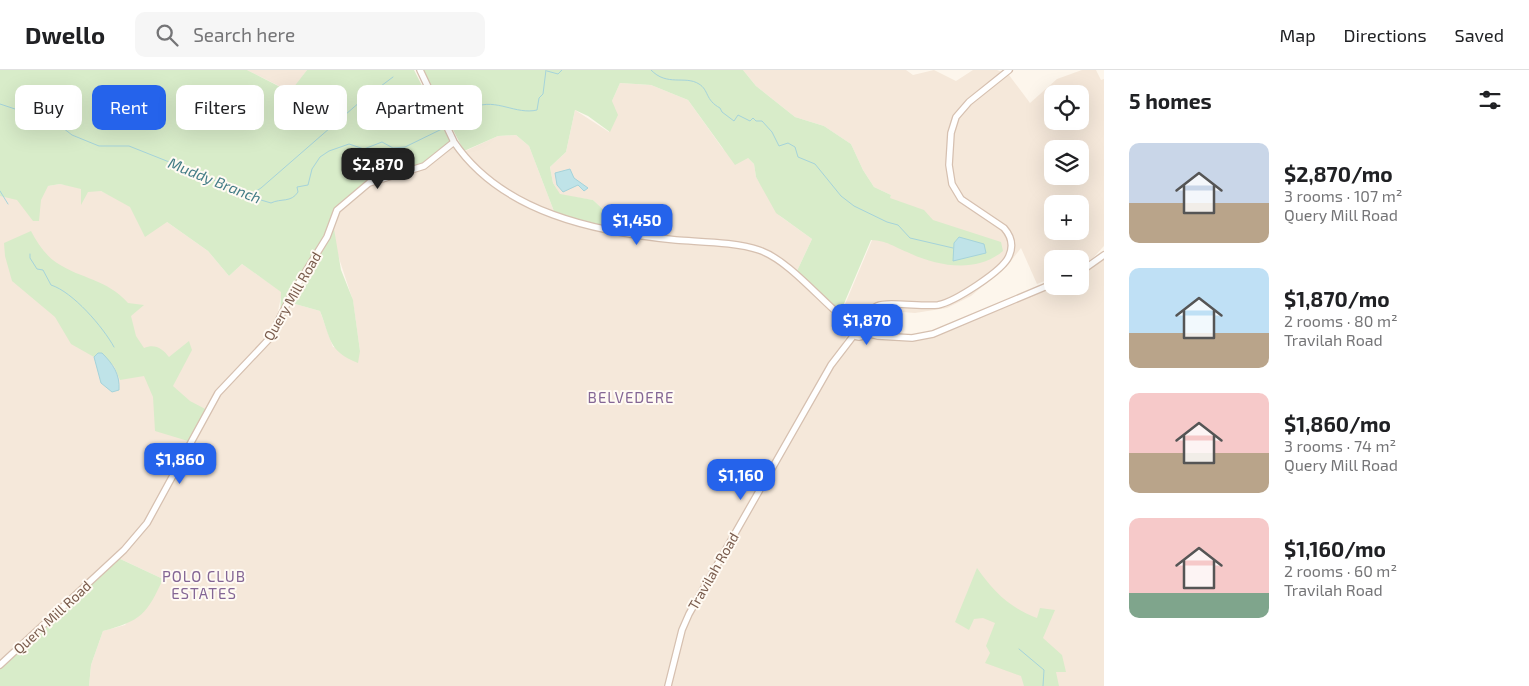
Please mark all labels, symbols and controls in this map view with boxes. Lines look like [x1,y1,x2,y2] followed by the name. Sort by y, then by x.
[135,12,485,57] search box
[25,20,105,49] text: Dwello
[153,21,181,49] icon: search
[193,23,295,46] text: Search here
[1279,24,1316,46] text: Map
[1344,24,1427,46] text: Directions
[1455,24,1504,46] text: Saved
[15,85,82,130] chip: Buy
[92,85,166,130] chip: Rent
[176,85,264,130] chip: Filters
[274,85,347,130] chip: New
[357,85,482,130] chip: Apartment
[1044,85,1089,295] map controls
[1044,85,1089,130] button: locate
[1476,86,1504,114] icon: filters
[1129,88,1212,113] text: 5 homes
[1044,140,1089,185] button: layers
[337,148,419,190] pin: $2,870
[166,153,264,208] water label: Muddy Branch
[353,154,403,173] text: $2,870
[1284,161,1393,186] text: $2,870/mo
[1169,163,1229,223] icon: home
[1284,186,1402,205] text: 3 rooms · 107 m²
[1044,195,1089,240] button: +
[596,204,678,246] pin: $1,450
[1284,205,1398,224] text: Query Mill Road
[612,210,662,229] text: $1,450
[260,249,324,343] street label: Query Mill Road
[1044,250,1089,295] button: −
[1284,286,1390,311] text: $1,870/mo
[1169,288,1229,348] icon: home
[826,304,908,346] pin: $1,870
[843,310,891,329] text: $1,870
[1284,311,1398,330] text: 2 rooms · 80 m²
[1284,330,1383,349] text: Travilah Road
[588,388,674,406] district label: BELVEDERE
[1284,411,1391,436] text: $1,860/mo
[1169,413,1229,473] icon: home
[1284,436,1396,455] text: 3 rooms · 74 m²
[139,442,221,485] pin: $1,860
[155,449,205,468] text: $1,860
[1284,455,1398,474] text: Query Mill Road
[700,458,782,501] pin: $1,160
[718,465,764,484] text: $1,160
[684,529,742,613] street label: Travilah Road
[1284,536,1386,561] text: $1,160/mo
[1169,538,1229,598] icon: home
[1284,561,1397,580] text: 2 rooms · 60 m²
[162,567,246,602] district label: POLO CLUB ESTATES
[10,577,94,657] street label: Query Mill Road
[1284,580,1383,599] text: Travilah Road

